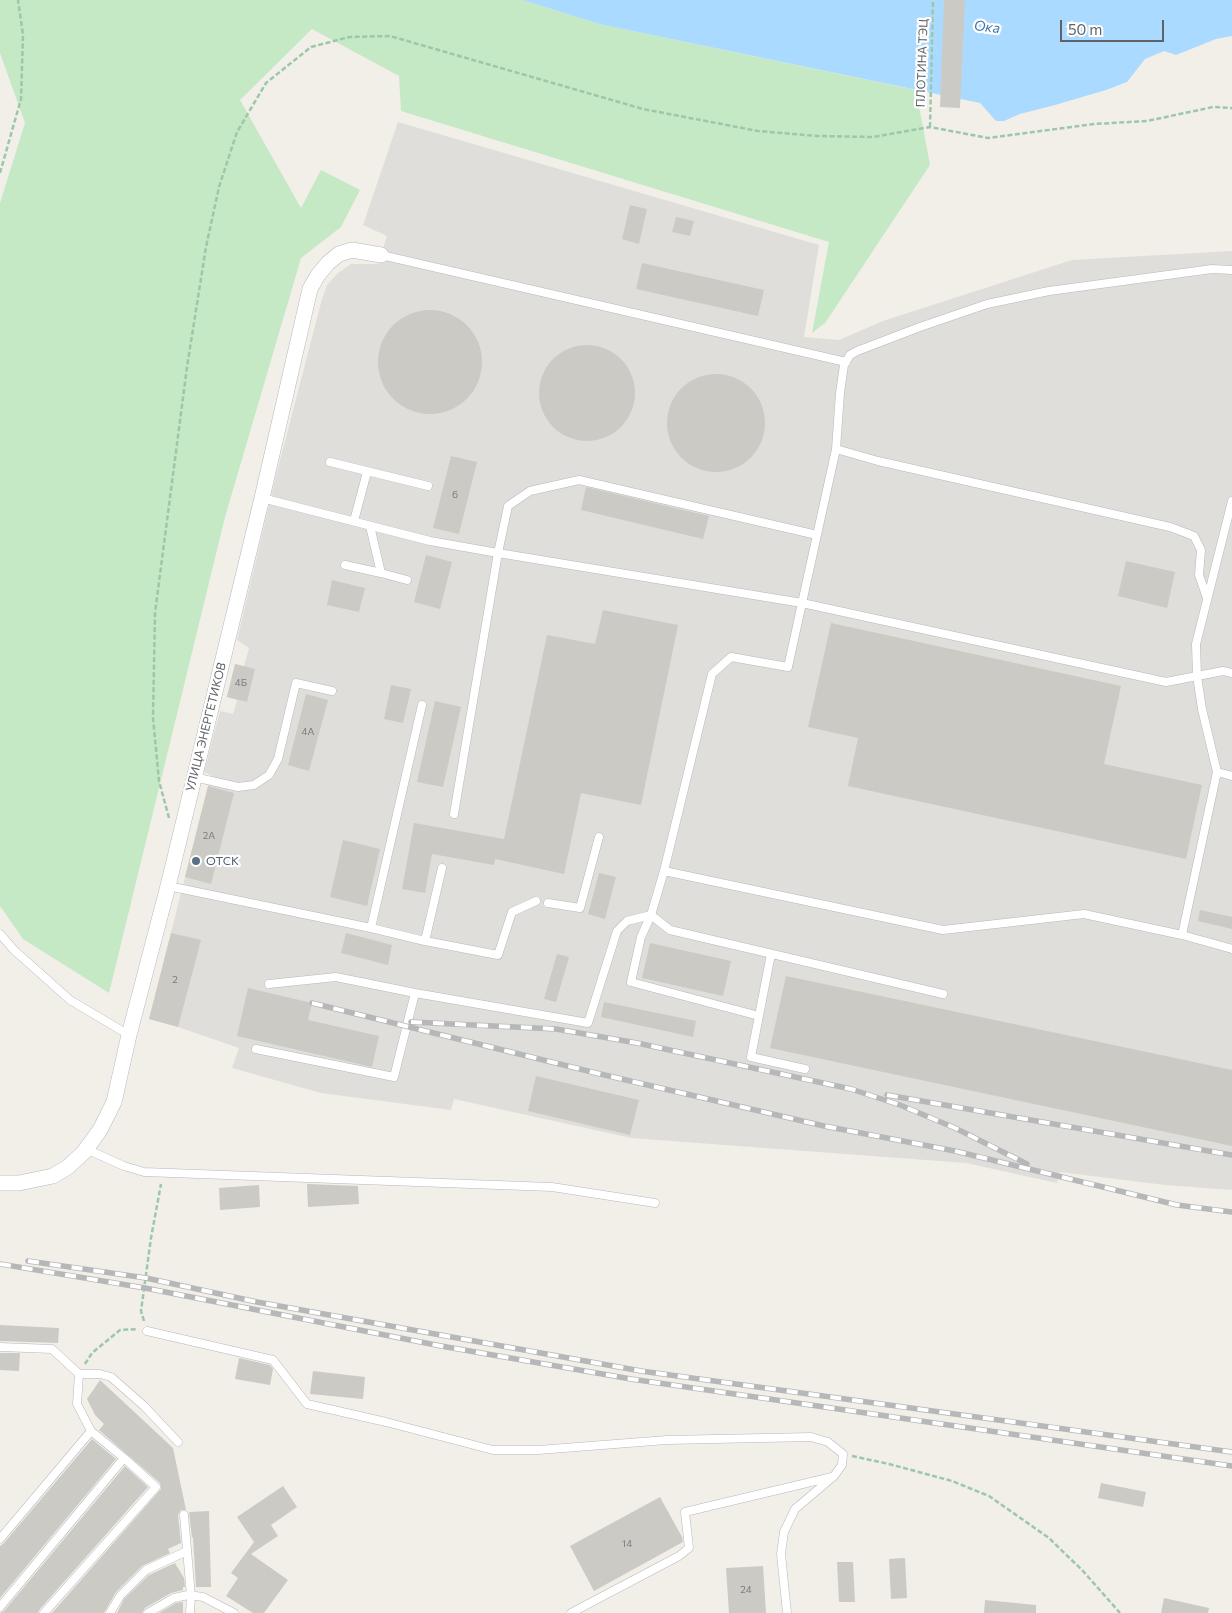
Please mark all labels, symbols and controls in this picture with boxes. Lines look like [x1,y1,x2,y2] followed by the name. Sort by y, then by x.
[1062,10,1166,42] scale bar
[973,17,1001,37] water label: Ока
[913,18,931,108] street label: ПЛОТИНА ТЭЦ
[1068,20,1102,38] text: 50 m
[452,489,458,501] house number: 6
[183,661,229,793] street label: УЛИЦА ЭНЕРГЕТИКОВ
[235,677,247,689] house number: 4Б
[302,726,314,738] house number: 4А
[203,830,215,842] house number: 2А
[206,854,239,868] place label: ОТСК
[190,855,202,867] marker: ОТСК
[172,974,178,986] house number: 2
[622,1538,632,1550] house number: 14
[740,1584,752,1596] house number: 24

